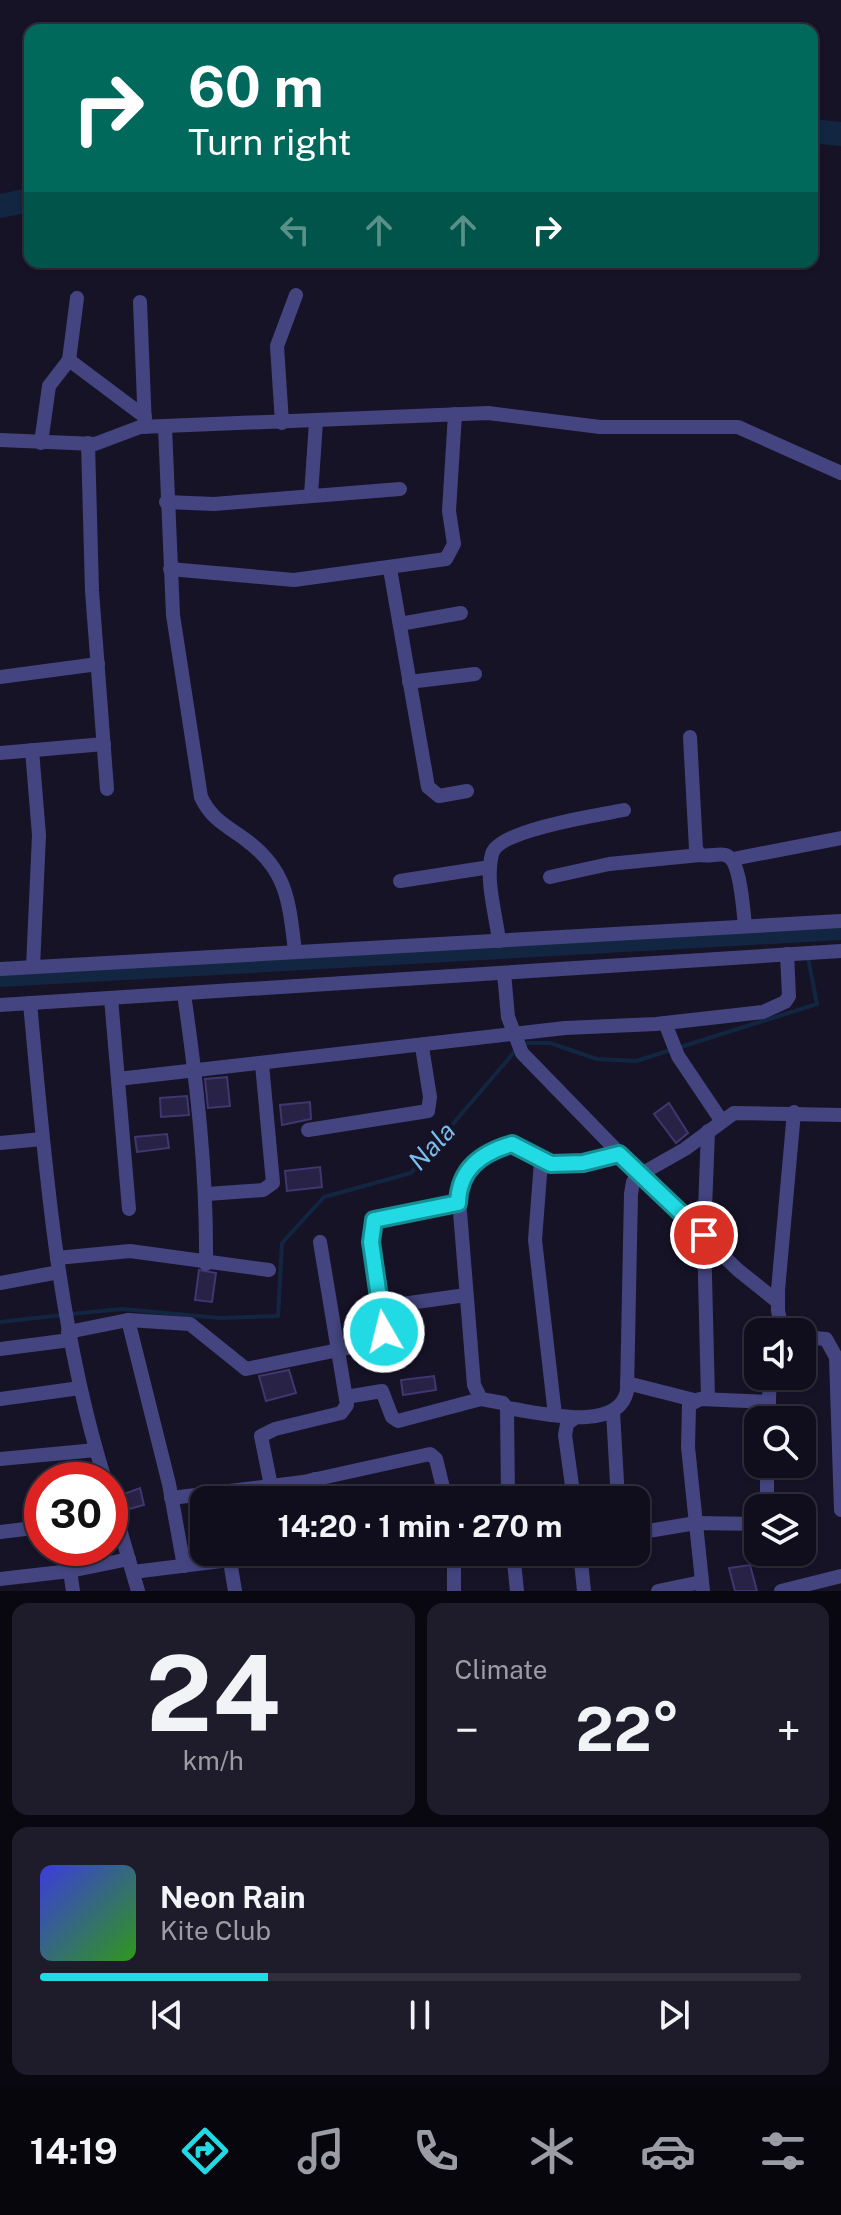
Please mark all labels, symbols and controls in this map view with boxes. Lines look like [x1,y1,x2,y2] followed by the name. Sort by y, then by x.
[188,54,324,120] text: 60 m
[56,56,160,160] icon: right
[188,121,351,163] text: Turn right
[273,208,317,252] icon: left
[357,208,401,252] icon: ahead
[441,208,485,252] icon: ahead
[525,208,569,252] icon: right
[402,1115,461,1176] water label: Nala
[670,1201,738,1269] pin
[682,1213,726,1257] icon: arrive
[342,1290,426,1374] position arrow
[744,1318,816,1566] map controls
[744,1318,816,1390] button: sound
[744,1406,816,1478] button: search
[24,1462,128,1566] speed limit sign: 30
[744,1494,816,1566] button: layers
[278,1508,562,1544] text: 14:20 · 1 min · 270 m
[146,1632,280,1754] text: 24
[455,1654,548,1685] text: Climate
[575,1694,680,1765] text: 22°
[455,1704,479,1756] text: −
[777,1704,801,1756] text: +
[183,1745,244,1776] text: km/h
[160,1879,306,1915] text: Neon Rain
[160,1915,271,1946] text: Kite Club
[145,1993,189,2037] icon: previous
[398,1993,442,2037] icon: pause
[652,1993,696,2037] icon: next
[177,2123,233,2179] icon: directions
[293,2123,349,2179] icon: music
[408,2123,464,2179] icon: phone
[524,2123,580,2179] icon: climate
[640,2123,696,2179] icon: car
[755,2123,811,2179] icon: filters
[30,2130,118,2172] text: 14:19

